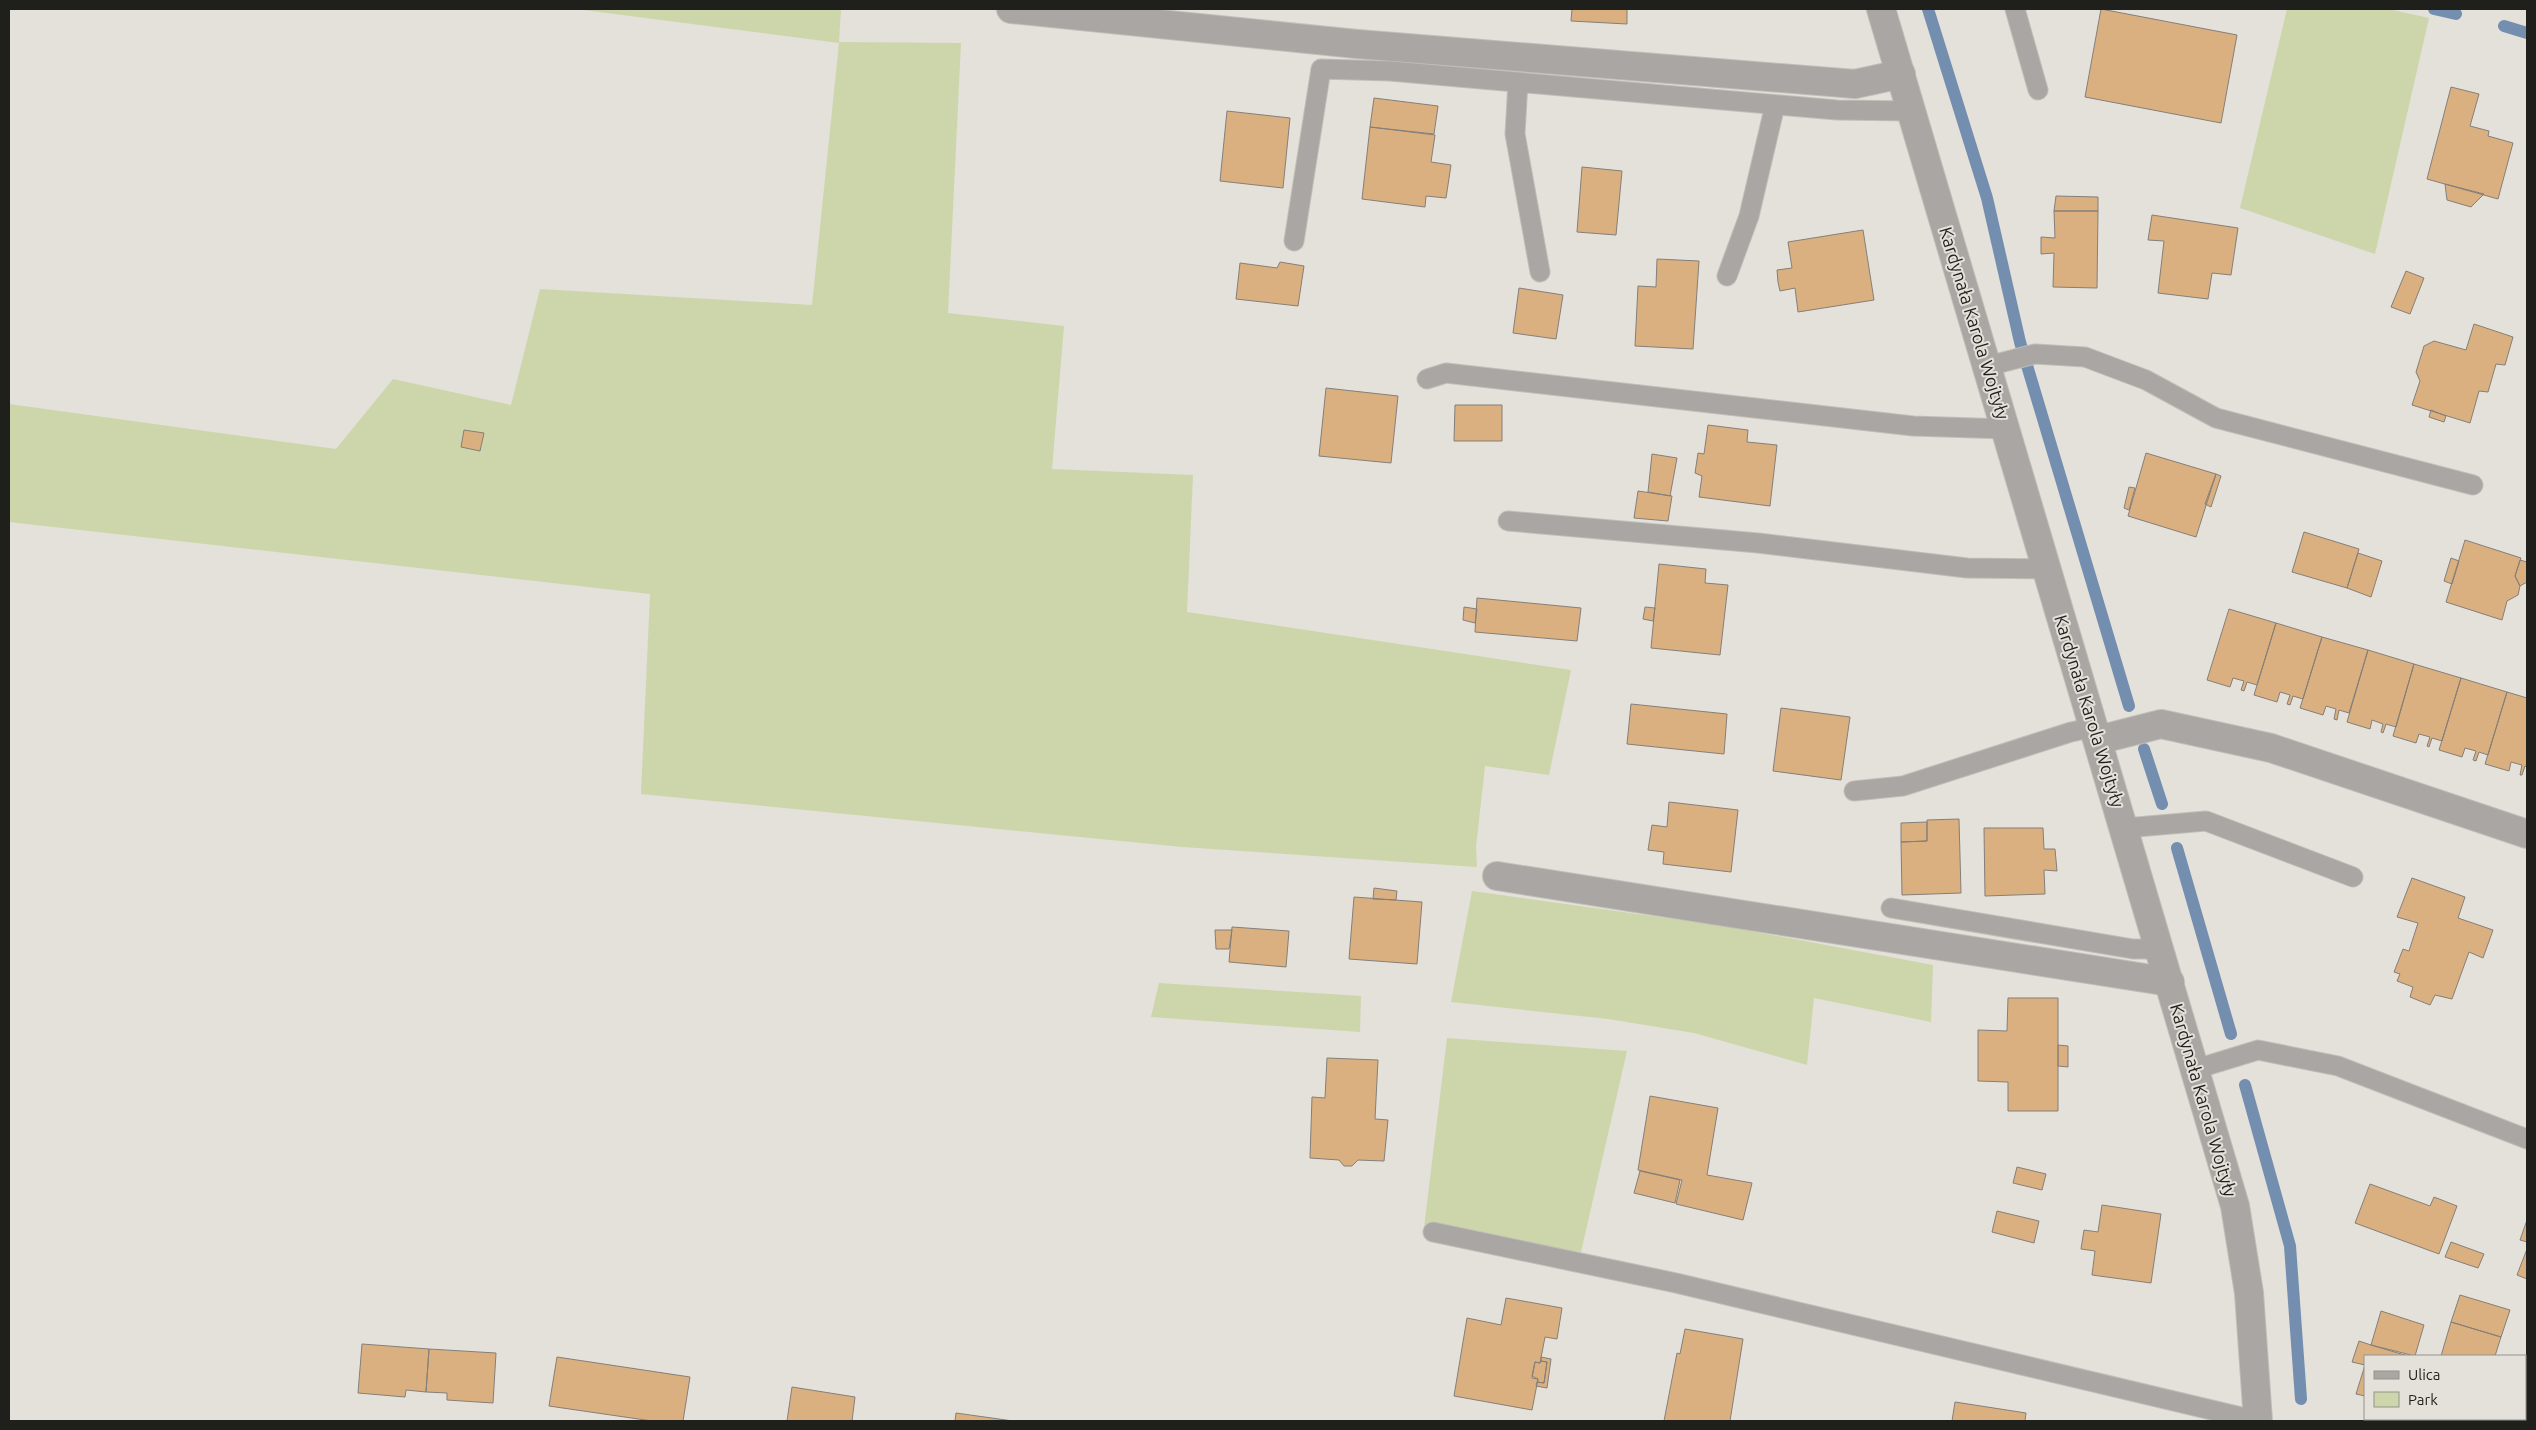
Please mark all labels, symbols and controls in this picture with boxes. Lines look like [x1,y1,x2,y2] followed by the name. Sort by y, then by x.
[1936,224,2014,422] street label: Kardynała Karola Wojtyły
[2051,612,2129,810] street label: Kardynała Karola Wojtyły
[2167,1001,2241,1199] street label: Kardynała Karola Wojtyły
[2364,1355,2526,1420] legend
[2408,1366,2440,1383] text: Ulica
[2408,1391,2438,1408] text: Park

